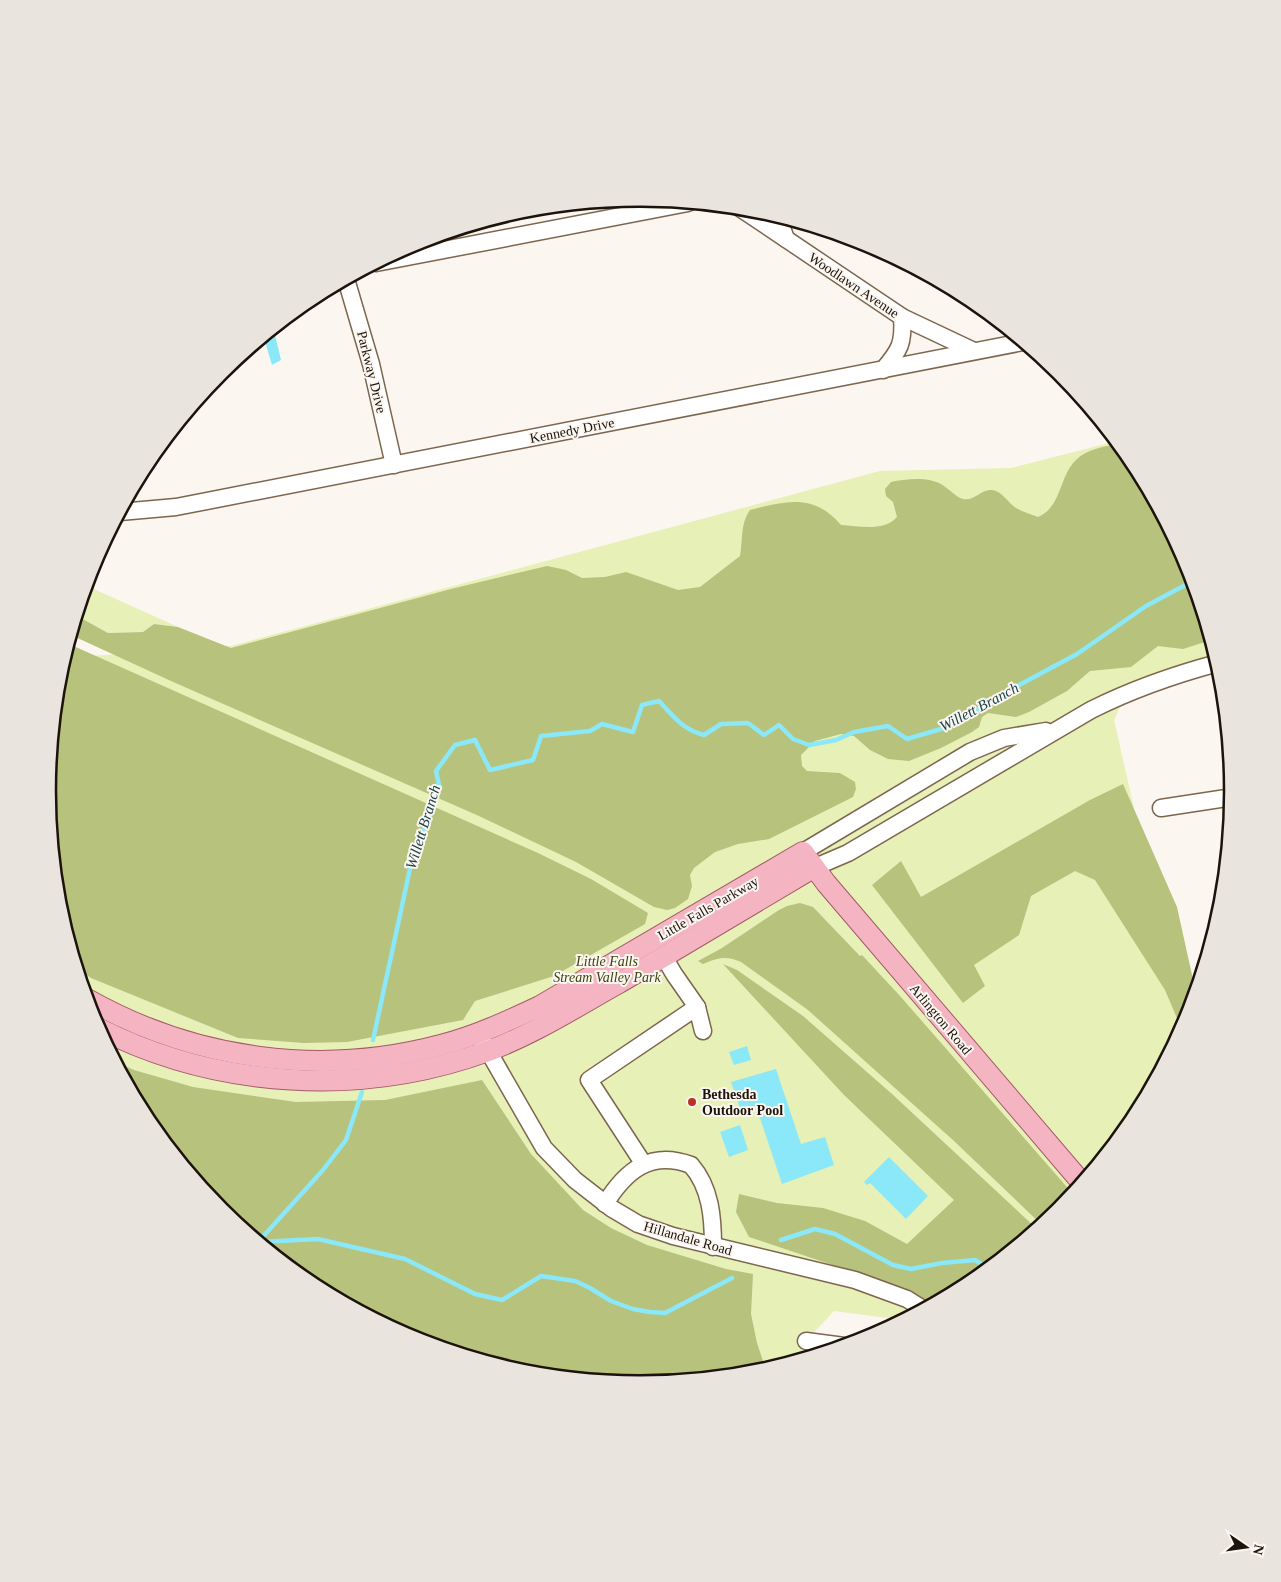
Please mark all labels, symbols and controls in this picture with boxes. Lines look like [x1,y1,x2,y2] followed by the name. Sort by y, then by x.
[806,250,902,321] street label: Woodlawn Avenue
[354,329,389,415] street label: Parkway Drive
[528,415,616,446] street label: Kennedy Drive
[937,679,1021,735] water label: Willett Branch
[403,783,443,871] water label: Willett Branch
[655,874,761,943] street label: Little Falls Parkway
[553,954,662,985] park label: Little Falls Stream Valley Park
[907,981,974,1058] street label: Arlington Road
[702,1087,783,1118] place label: Bethesda Outdoor Pool
[686,1096,698,1108] marker: Bethesda Outdoor Pool
[642,1219,734,1258] street label: Hillandale Road
[1221,1522,1271,1572] north arrow
[1250,1543,1267,1556] text: N

